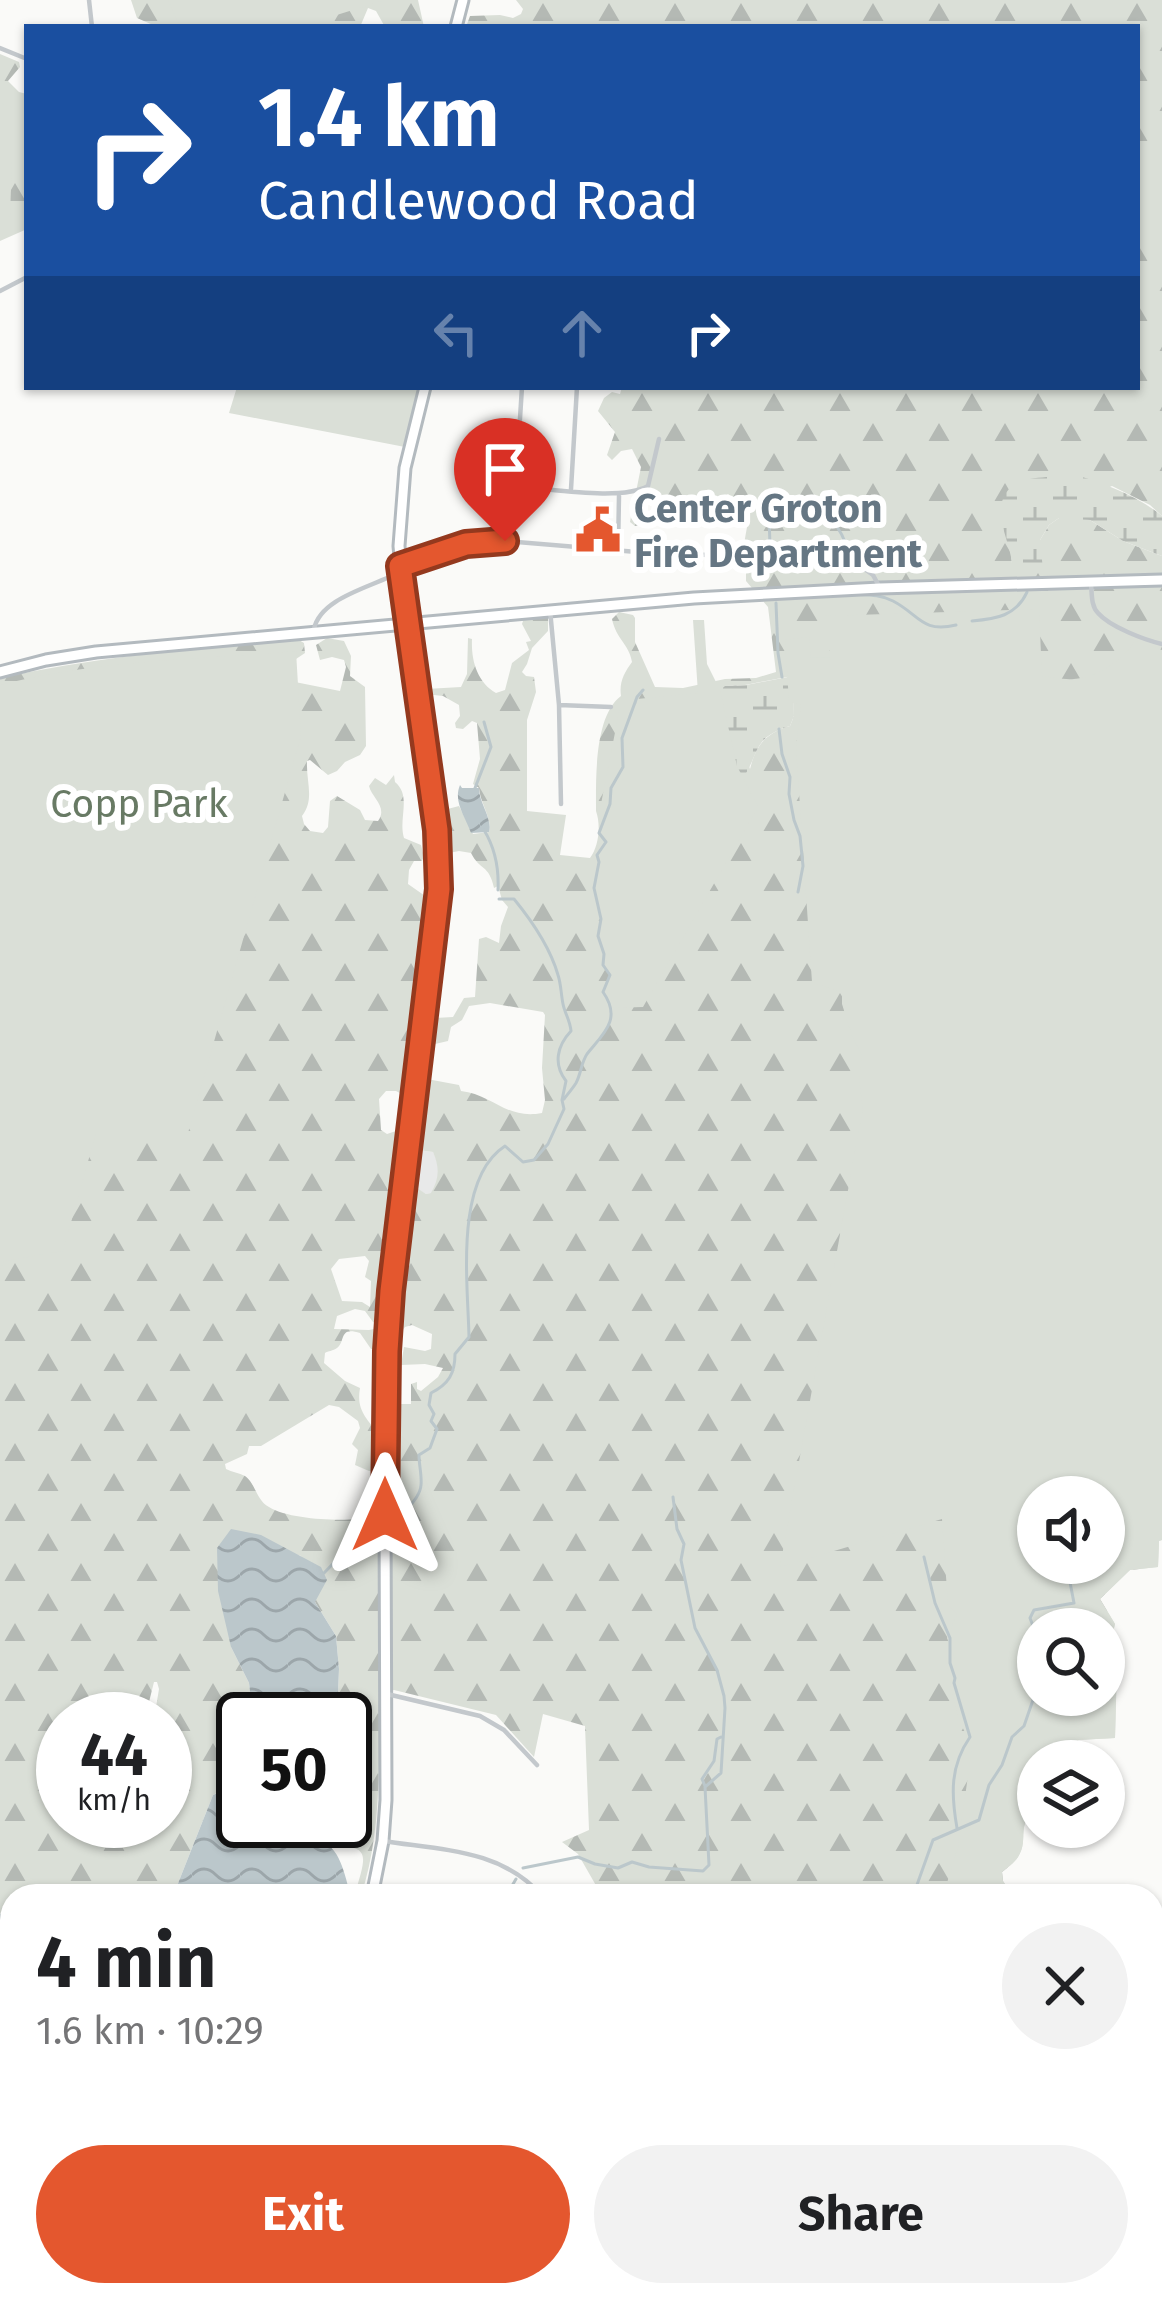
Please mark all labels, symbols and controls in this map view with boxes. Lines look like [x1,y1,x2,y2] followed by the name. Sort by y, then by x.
[258,67,500,168] text: 1.4 km
[60,72,216,228] icon: right
[258,169,699,233] text: Candlewood Road
[423,300,489,366] icon: left
[549,300,615,366] icon: ahead
[675,300,741,366] icon: right
[454,418,556,541] pin
[472,436,538,502] icon: arrive
[634,486,923,577] place label: Center Groton Fire Department
[573,505,623,555] public building icon: Center Groton Fire Department
[50,781,228,827] park label: Copp Park
[322,1452,448,1578] position arrow
[1017,1476,1125,1848] map controls
[1017,1476,1125,1584] button: sound
[1017,1608,1125,1716] button: search
[216,1692,372,1848] speed limit sign: 50
[80,1719,148,1791] text: 44
[1017,1740,1125,1848] button: layers
[77,1782,151,1818] text: km/h
[36,1920,216,2006] text: 4 min
[1002,1923,1128,2049] button: close
[36,2008,264,2054] text: 1.6 km · 10:29
[36,2145,570,2283] button: Exit
[594,2145,1128,2283] button: Share

